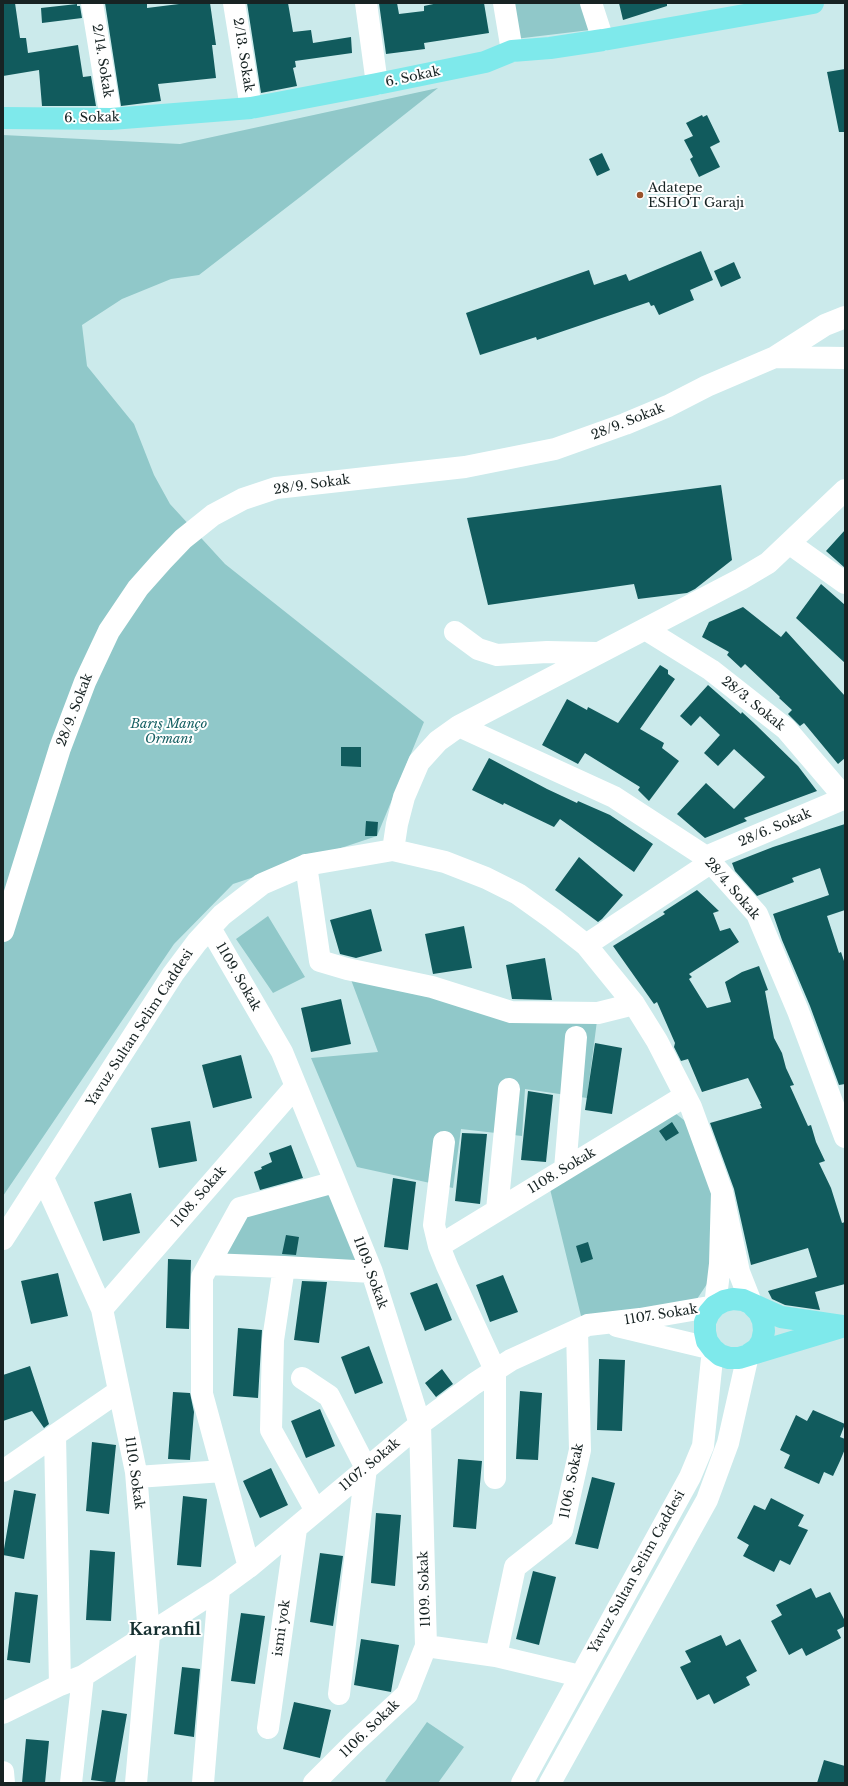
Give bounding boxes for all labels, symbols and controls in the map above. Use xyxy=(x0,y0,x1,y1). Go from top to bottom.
street label: 2/13. Sokak xyxy=(229,17,257,93)
street label: 2/14. Sokak xyxy=(88,23,116,99)
street label: 6. Sokak xyxy=(384,64,442,90)
street label: 6. Sokak xyxy=(64,110,120,126)
place label: Adatepe ESHOT Garajı xyxy=(648,180,744,211)
marker: Adatepe ESHOT Garajı xyxy=(635,190,645,200)
street label: 28/9. Sokak xyxy=(589,400,667,444)
street label: 28/9. Sokak xyxy=(273,472,351,498)
street label: 28/9. Sokak xyxy=(54,671,96,749)
street label: 28/3. Sokak xyxy=(718,674,788,734)
park label: Barış Manço Ormanı xyxy=(131,716,207,747)
street label: 28/6. Sokak xyxy=(736,806,814,850)
street label: 28/4. Sokak xyxy=(701,855,763,923)
street label: 1109. Sokak xyxy=(212,940,264,1014)
street label: Yavuz Sultan Selim Caddesi xyxy=(83,947,197,1109)
street label: 1108. Sokak xyxy=(525,1145,599,1197)
street label: 1108. Sokak xyxy=(168,1163,230,1231)
street label: 1109. Sokak xyxy=(350,1235,390,1311)
street label: 1107. Sokak xyxy=(623,1302,699,1328)
street label: 1110. Sokak xyxy=(121,1435,147,1511)
street label: 1107. Sokak xyxy=(337,1435,403,1495)
street label: 1106. Sokak xyxy=(557,1442,587,1520)
street label: Yavuz Sultan Selim Caddesi xyxy=(586,1488,688,1656)
street label: 1109. Sokak xyxy=(416,1551,434,1627)
street label: ismi yok xyxy=(270,1599,294,1657)
district label: Karanfil xyxy=(129,1620,201,1640)
street label: 1106. Sokak xyxy=(337,1697,403,1761)

